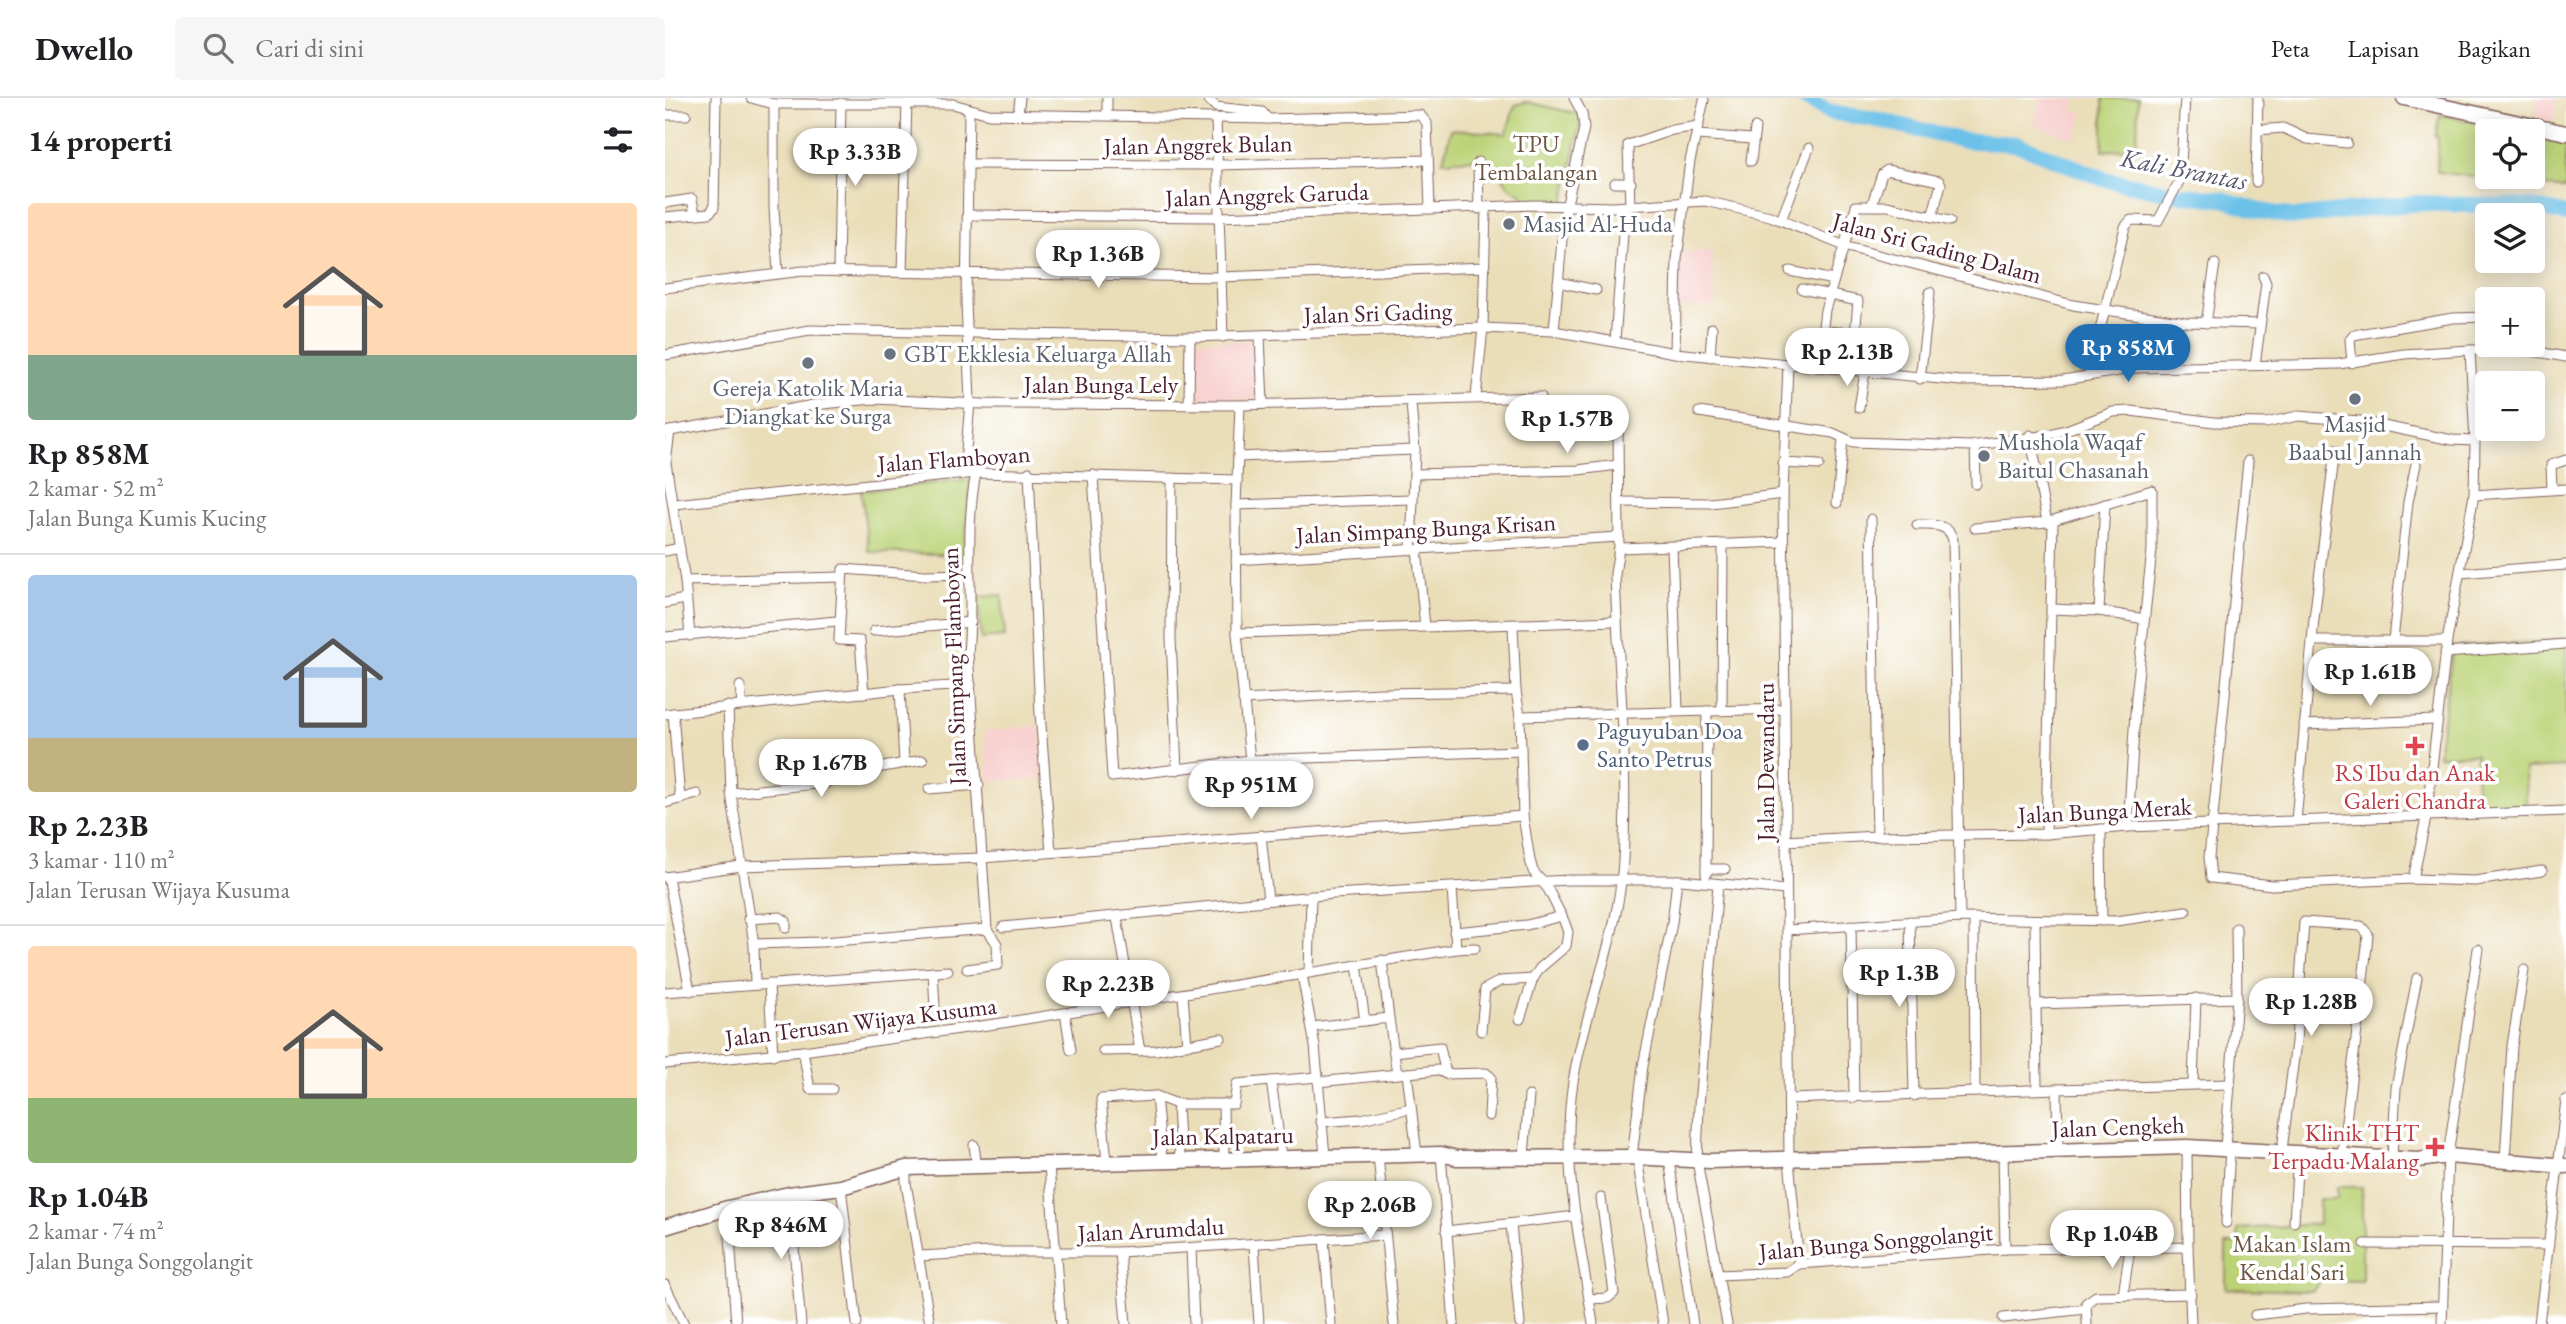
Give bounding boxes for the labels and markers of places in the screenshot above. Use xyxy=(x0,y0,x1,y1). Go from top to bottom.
pin: Rp 3.33B xyxy=(783,129,927,188)
place label: Masjid Al-Huda xyxy=(1523,208,1673,239)
marker: Masjid Al-Huda xyxy=(1501,216,1517,232)
pin: Rp 1.36B xyxy=(1026,230,1170,290)
pin: Rp 858M xyxy=(2063,324,2193,384)
pin: Rp 2.13B xyxy=(1775,328,1919,388)
place label: GBT Ekklesia Keluarga Allah xyxy=(904,338,1172,369)
marker: GBT Ekklesia Keluarga Allah xyxy=(882,346,898,362)
marker: Gereja Katolik Maria Diangkat ke Surga xyxy=(800,355,816,371)
place label: Gereja Katolik Maria Diangkat ke Surga xyxy=(713,372,904,431)
marker: Masjid Baabul Jannah xyxy=(2347,391,2363,407)
pin: Rp 1.57B xyxy=(1495,396,1639,455)
place label: Masjid Baabul Jannah xyxy=(2288,408,2422,467)
place label: Mushola Waqaf Baitul Chasanah xyxy=(1998,426,2149,485)
marker: Mushola Waqaf Baitul Chasanah xyxy=(1976,448,1992,464)
pin: Rp 1.61B xyxy=(2298,648,2442,708)
place label: Paguyuban Doa Santo Petrus xyxy=(1597,715,1743,774)
marker: RS Ibu dan Anak Galeri Chandra xyxy=(2405,736,2425,756)
marker: Paguyuban Doa Santo Petrus xyxy=(1575,737,1591,753)
pin: Rp 1.67B xyxy=(749,740,893,799)
place label: RS Ibu dan Anak Galeri Chandra xyxy=(2335,757,2496,816)
pin: Rp 951M xyxy=(1186,762,1316,821)
pin: Rp 1.3B xyxy=(1834,950,1964,1009)
pin: Rp 2.23B xyxy=(1036,960,1180,1020)
pin: Rp 1.28B xyxy=(2239,978,2383,1038)
place label: Klinik THT Terpadu Malang xyxy=(2268,1117,2420,1176)
marker: Klinik THT Terpadu Malang xyxy=(2425,1137,2445,1157)
pin: Rp 2.06B xyxy=(1298,1182,1442,1241)
pin: Rp 846M xyxy=(716,1202,846,1261)
pin: Rp 1.04B xyxy=(2040,1210,2184,1270)

